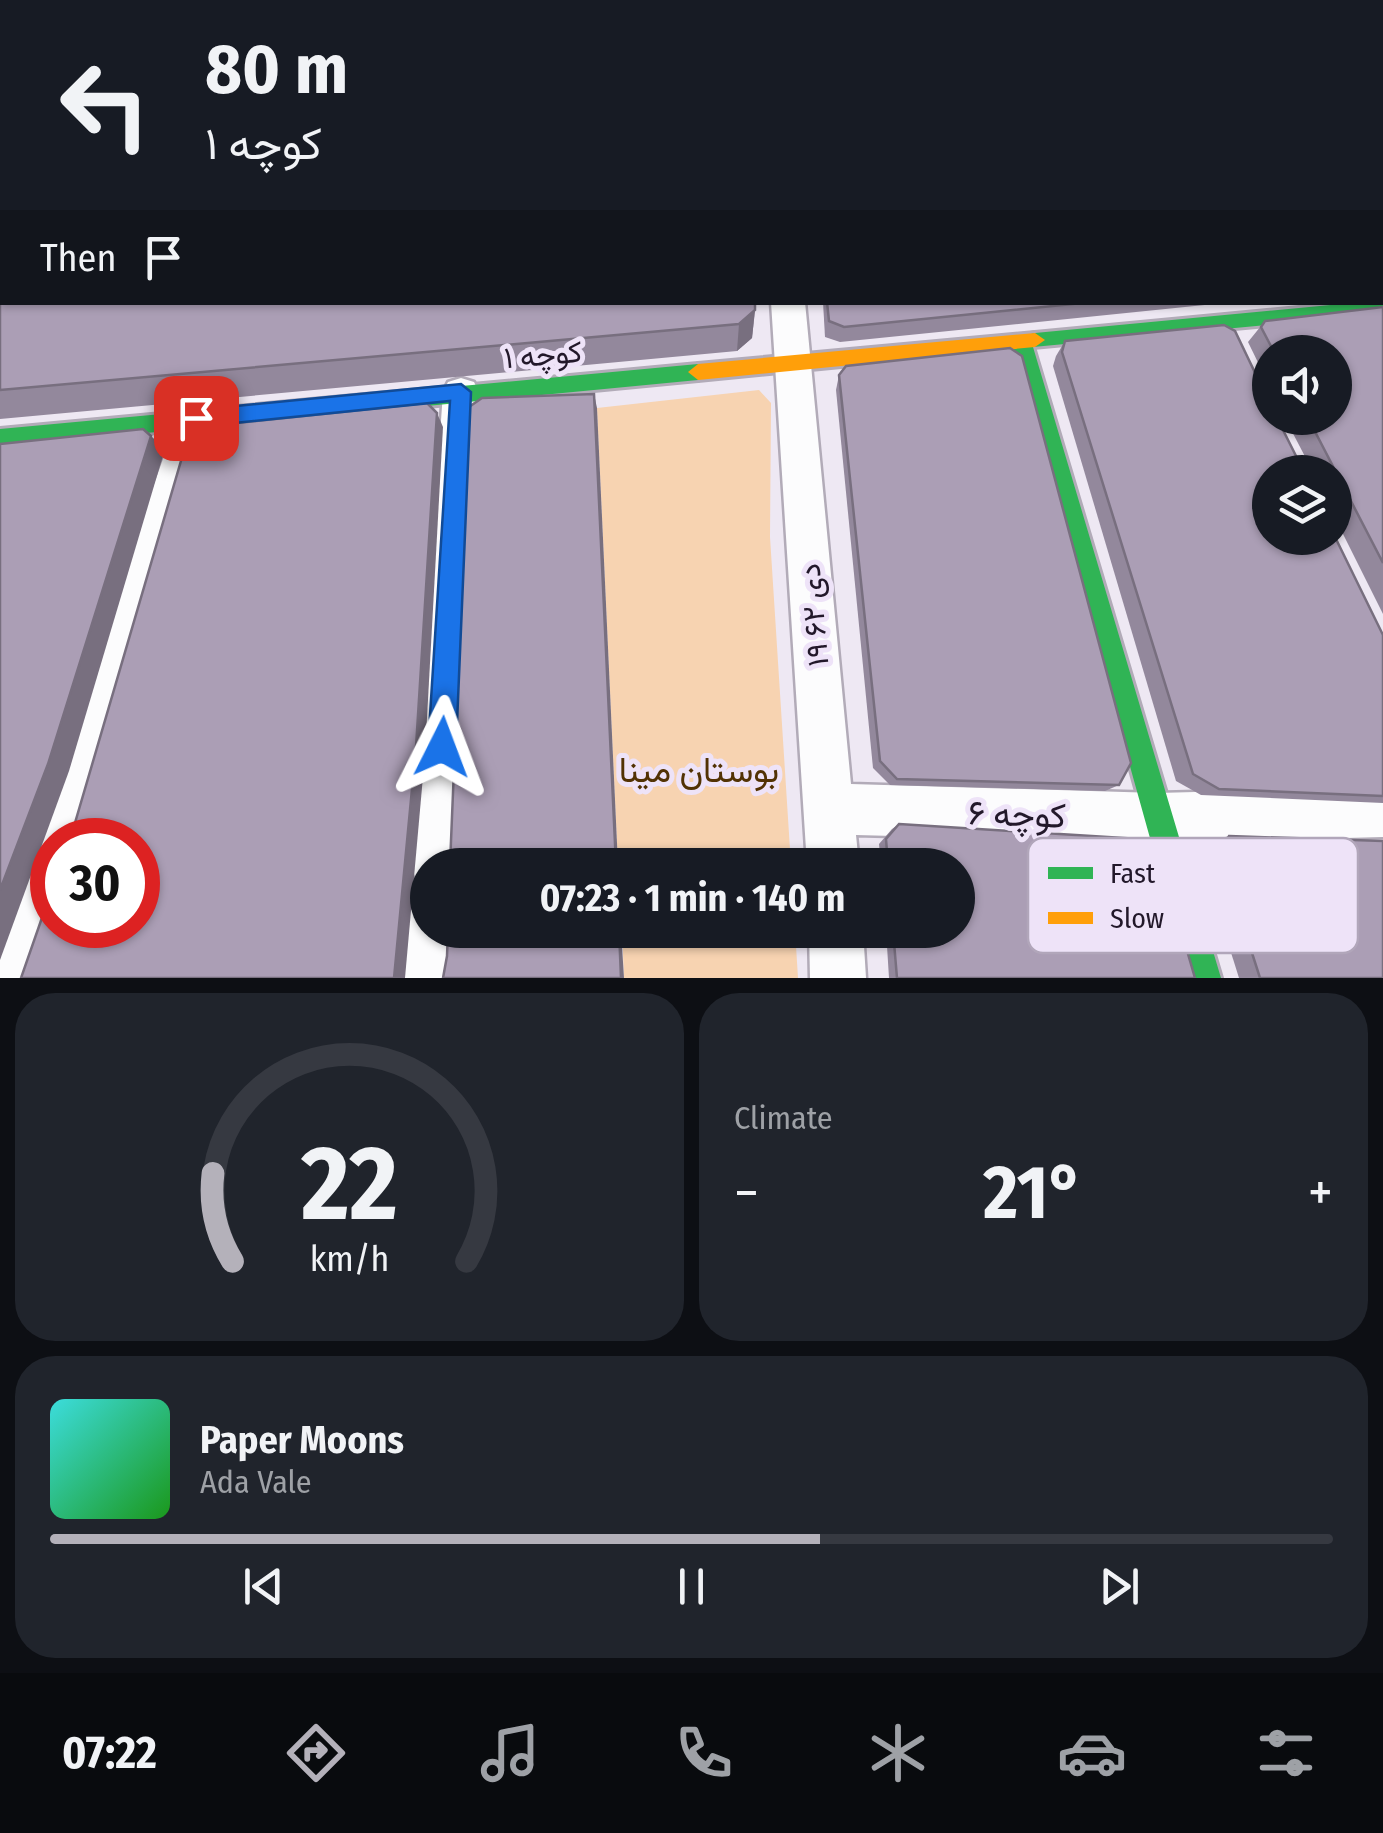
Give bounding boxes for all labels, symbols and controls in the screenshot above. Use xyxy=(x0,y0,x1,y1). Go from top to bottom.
text: 80 m xyxy=(205,28,348,112)
icon: left xyxy=(40,40,170,170)
text: کوچه ۱ xyxy=(205,117,322,171)
icon: arrive xyxy=(136,230,191,285)
text: Then xyxy=(40,235,116,281)
street label: کوچه ۱ xyxy=(503,334,584,378)
map controls xyxy=(1252,335,1352,555)
button: sound xyxy=(1252,335,1352,435)
pin xyxy=(154,376,239,461)
icon: arrive xyxy=(169,391,224,446)
button: layers xyxy=(1252,455,1352,555)
street label: ۱۹ دی ۶۲ xyxy=(792,562,836,668)
position arrow xyxy=(390,695,494,799)
park label: بوستان مینا xyxy=(619,749,779,792)
street label: کوچه ۶ xyxy=(967,791,1067,840)
speed limit sign: 30 xyxy=(30,818,160,948)
legend xyxy=(1028,838,1358,953)
text: Fast xyxy=(1110,857,1156,890)
text: 07:23 · 1 min · 140 m xyxy=(540,875,845,921)
text: Slow xyxy=(1110,902,1164,935)
text: Climate xyxy=(734,1099,833,1137)
text: 22 xyxy=(300,1122,398,1247)
text: 21° xyxy=(983,1148,1084,1238)
text: − xyxy=(734,1160,759,1226)
text: + xyxy=(1308,1160,1333,1226)
text: km/h xyxy=(310,1238,389,1280)
text: Paper Moons xyxy=(200,1417,404,1463)
text: Ada Vale xyxy=(200,1463,312,1501)
icon: previous xyxy=(236,1559,291,1614)
icon: pause xyxy=(664,1559,719,1614)
icon: next xyxy=(1092,1559,1147,1614)
icon: directions xyxy=(281,1718,351,1788)
icon: music xyxy=(475,1718,545,1788)
icon: phone xyxy=(669,1718,739,1788)
icon: climate xyxy=(863,1718,933,1788)
icon: car xyxy=(1057,1718,1127,1788)
icon: filters xyxy=(1251,1718,1321,1788)
text: 07:22 xyxy=(62,1726,157,1780)

